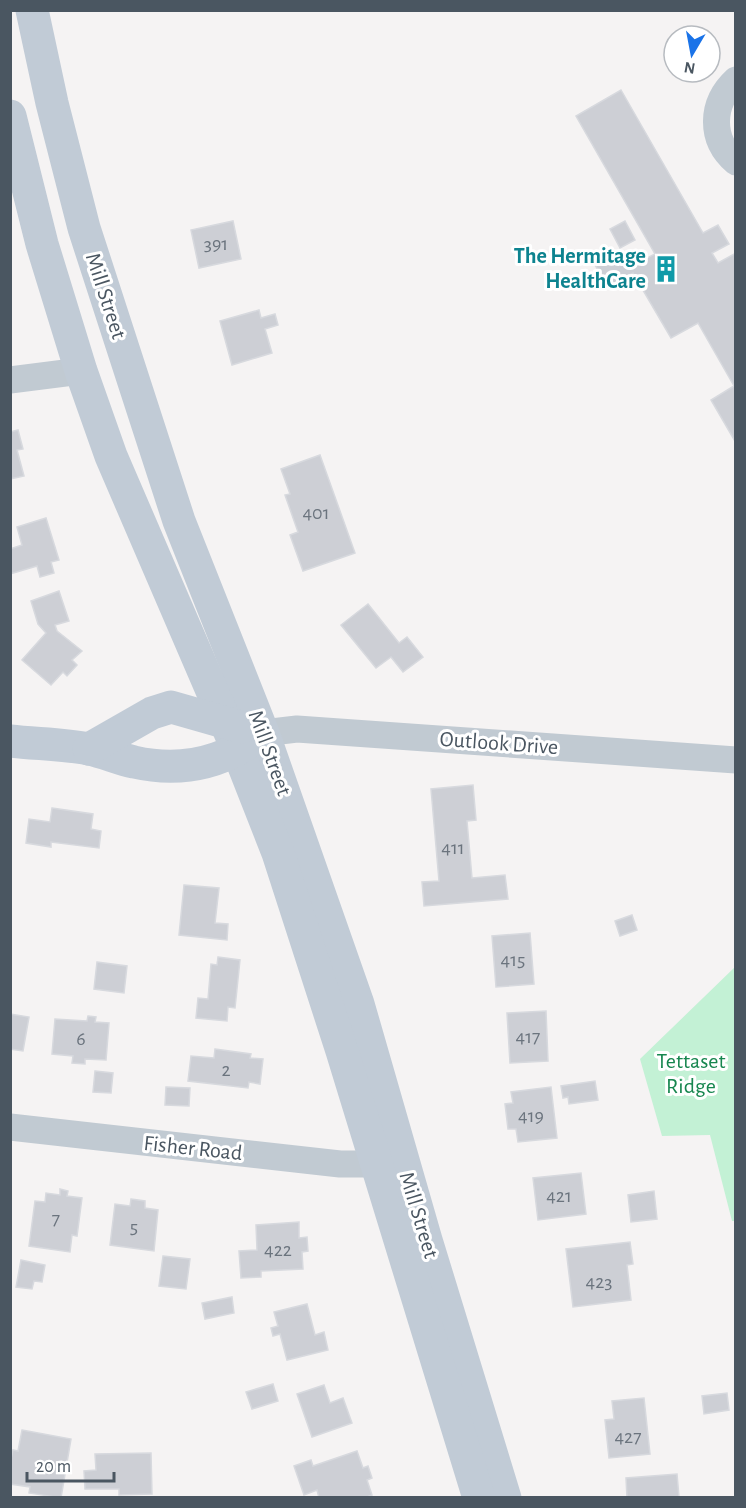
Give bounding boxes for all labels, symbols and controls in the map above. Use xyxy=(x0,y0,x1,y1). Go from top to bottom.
north arrow xyxy=(662,24,722,84)
text: N xyxy=(683,59,696,77)
house number: 391 xyxy=(204,234,228,254)
place label: The Hermitage HealthCare xyxy=(514,245,646,292)
street label: Mill Street xyxy=(82,250,130,342)
building icon: The Hermitage HealthCare xyxy=(651,254,681,284)
house number: 401 xyxy=(302,503,330,523)
street label: Mill Street xyxy=(244,707,296,799)
street label: Outlook Drive xyxy=(439,728,559,758)
house number: 411 xyxy=(441,838,465,858)
house number: 415 xyxy=(501,950,525,970)
house number: 417 xyxy=(516,1027,540,1047)
house number: 6 xyxy=(76,1029,86,1049)
park label: Tettaset Ridge xyxy=(657,1050,725,1097)
house number: 2 xyxy=(221,1060,231,1080)
house number: 419 xyxy=(518,1106,544,1126)
street label: Fisher Road xyxy=(143,1132,243,1164)
street label: Mill Street xyxy=(395,1169,443,1261)
house number: 421 xyxy=(546,1186,572,1206)
house number: 7 xyxy=(52,1209,60,1229)
house number: 5 xyxy=(130,1217,138,1237)
house number: 422 xyxy=(264,1240,292,1260)
house number: 423 xyxy=(586,1272,612,1292)
house number: 427 xyxy=(614,1427,642,1447)
scale bar xyxy=(27,1445,114,1483)
text: 20 m xyxy=(36,1458,71,1476)

